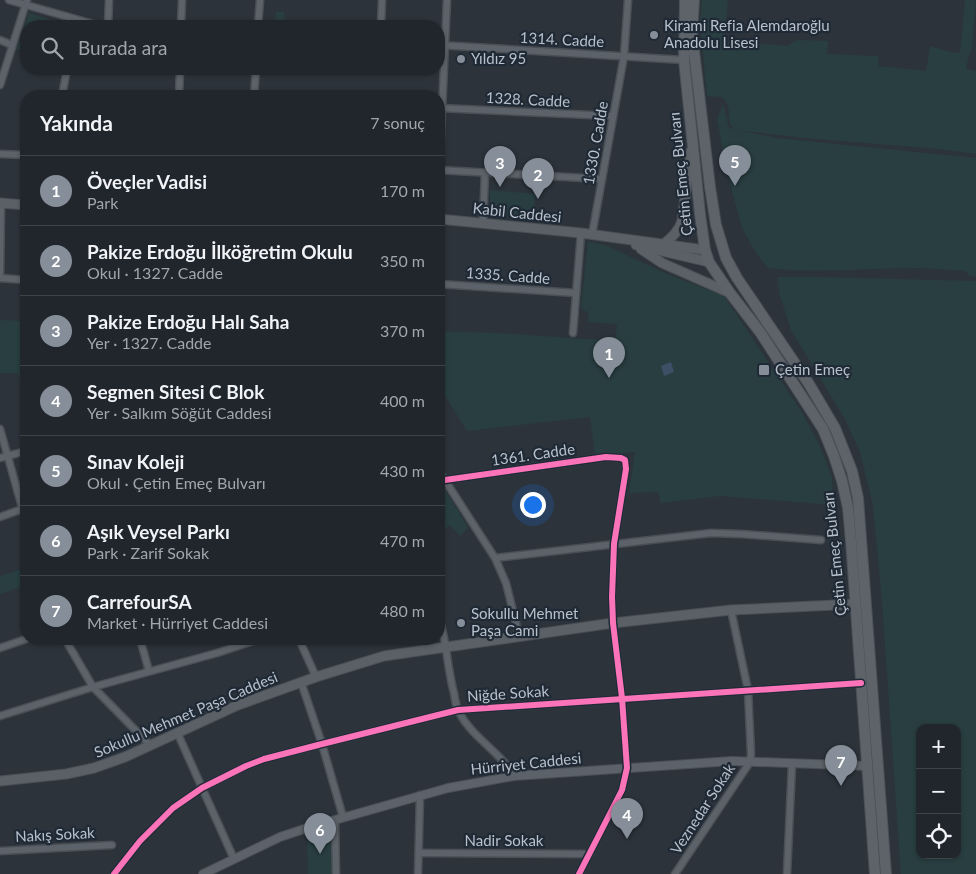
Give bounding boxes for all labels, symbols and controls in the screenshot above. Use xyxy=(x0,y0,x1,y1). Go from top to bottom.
place label: Kirami Refia Alemdaroğlu Anadolu Lisesi xyxy=(664,16,830,51)
search box xyxy=(20,20,445,75)
street label: 1314. Cadde xyxy=(519,28,605,50)
marker: Kirami Refia Alemdaroğlu Anadolu Lisesi xyxy=(648,29,660,41)
icon: search xyxy=(38,34,66,62)
text: Burada ara xyxy=(78,36,167,59)
place label: Yıldız 95 xyxy=(471,49,526,67)
marker: Yıldız 95 xyxy=(455,53,467,65)
street label: 1328. Cadde xyxy=(485,88,571,110)
street label: 1330. Cadde xyxy=(579,100,611,186)
text: Yakında xyxy=(40,110,113,135)
street label: Çetin Emeç Bulvarı xyxy=(665,111,695,237)
text: 7 sonuç xyxy=(370,113,425,132)
pin: 5 xyxy=(719,145,751,186)
pin: 3 xyxy=(484,146,516,187)
pin: 2 xyxy=(522,158,554,199)
text: Öveçler Vadisi xyxy=(87,170,207,193)
text: 1 xyxy=(51,181,61,200)
text: 170 m xyxy=(380,181,425,200)
text: Park xyxy=(87,193,118,212)
street label: Kabil Caddesi xyxy=(472,198,562,226)
text: Pakize Erdoğu İlköğretim Okulu xyxy=(87,240,353,263)
text: 2 xyxy=(51,251,61,270)
text: 350 m xyxy=(380,251,425,270)
text: Okul · 1327. Cadde xyxy=(87,263,223,282)
street label: 1335. Cadde xyxy=(465,263,551,287)
text: Pakize Erdoğu Halı Saha xyxy=(87,310,289,333)
text: 3 xyxy=(51,321,61,340)
text: 370 m xyxy=(380,321,425,340)
text: Yer · 1327. Cadde xyxy=(87,333,212,352)
pin: 1 xyxy=(593,337,625,378)
place label: Çetin Emeç xyxy=(775,360,850,378)
marker: Çetin Emeç xyxy=(757,363,771,377)
text: Segmen Sitesi C Blok xyxy=(87,380,264,403)
text: 4 xyxy=(51,391,61,410)
text: 400 m xyxy=(380,391,425,410)
text: Yer · Salkım Söğüt Caddesi xyxy=(87,403,272,422)
street label: 1361. Cadde xyxy=(490,439,576,469)
text: Sınav Koleji xyxy=(87,450,184,473)
text: 5 xyxy=(51,461,61,480)
text: 430 m xyxy=(380,461,425,480)
text: Okul · Çetin Emeç Bulvarı xyxy=(87,473,266,492)
street label: Çetin Emeç Bulvarı xyxy=(819,491,849,617)
your location xyxy=(520,492,546,518)
text: Aşık Veysel Parkı xyxy=(87,520,230,543)
text: 6 xyxy=(51,531,61,550)
text: 470 m xyxy=(380,531,425,550)
text: Park · Zarif Sokak xyxy=(87,543,209,562)
text: CarrefourSA xyxy=(87,590,192,613)
text: 7 xyxy=(51,601,61,620)
text: 480 m xyxy=(380,601,425,620)
place label: Sokullu Mehmet Paşa Cami xyxy=(471,604,579,639)
text: Market · Hürriyet Caddesi xyxy=(87,613,268,632)
marker: Sokullu Mehmet Paşa Cami xyxy=(455,617,467,629)
street label: Sokullu Mehmet Paşa Caddesi xyxy=(91,667,280,761)
street label: Niğde Sokak xyxy=(466,681,550,705)
map controls xyxy=(916,724,961,859)
button: + xyxy=(916,724,961,769)
pin: 7 xyxy=(825,745,857,786)
street label: Hürriyet Caddesi xyxy=(470,748,582,778)
street label: Veznedar Sokak xyxy=(666,760,738,857)
button: − xyxy=(916,769,961,814)
pin: 4 xyxy=(611,798,643,839)
pin: 6 xyxy=(304,813,336,854)
button: locate xyxy=(916,814,961,859)
street label: Nakış Sokak xyxy=(15,823,96,845)
street label: Nadir Sokak xyxy=(465,831,544,849)

